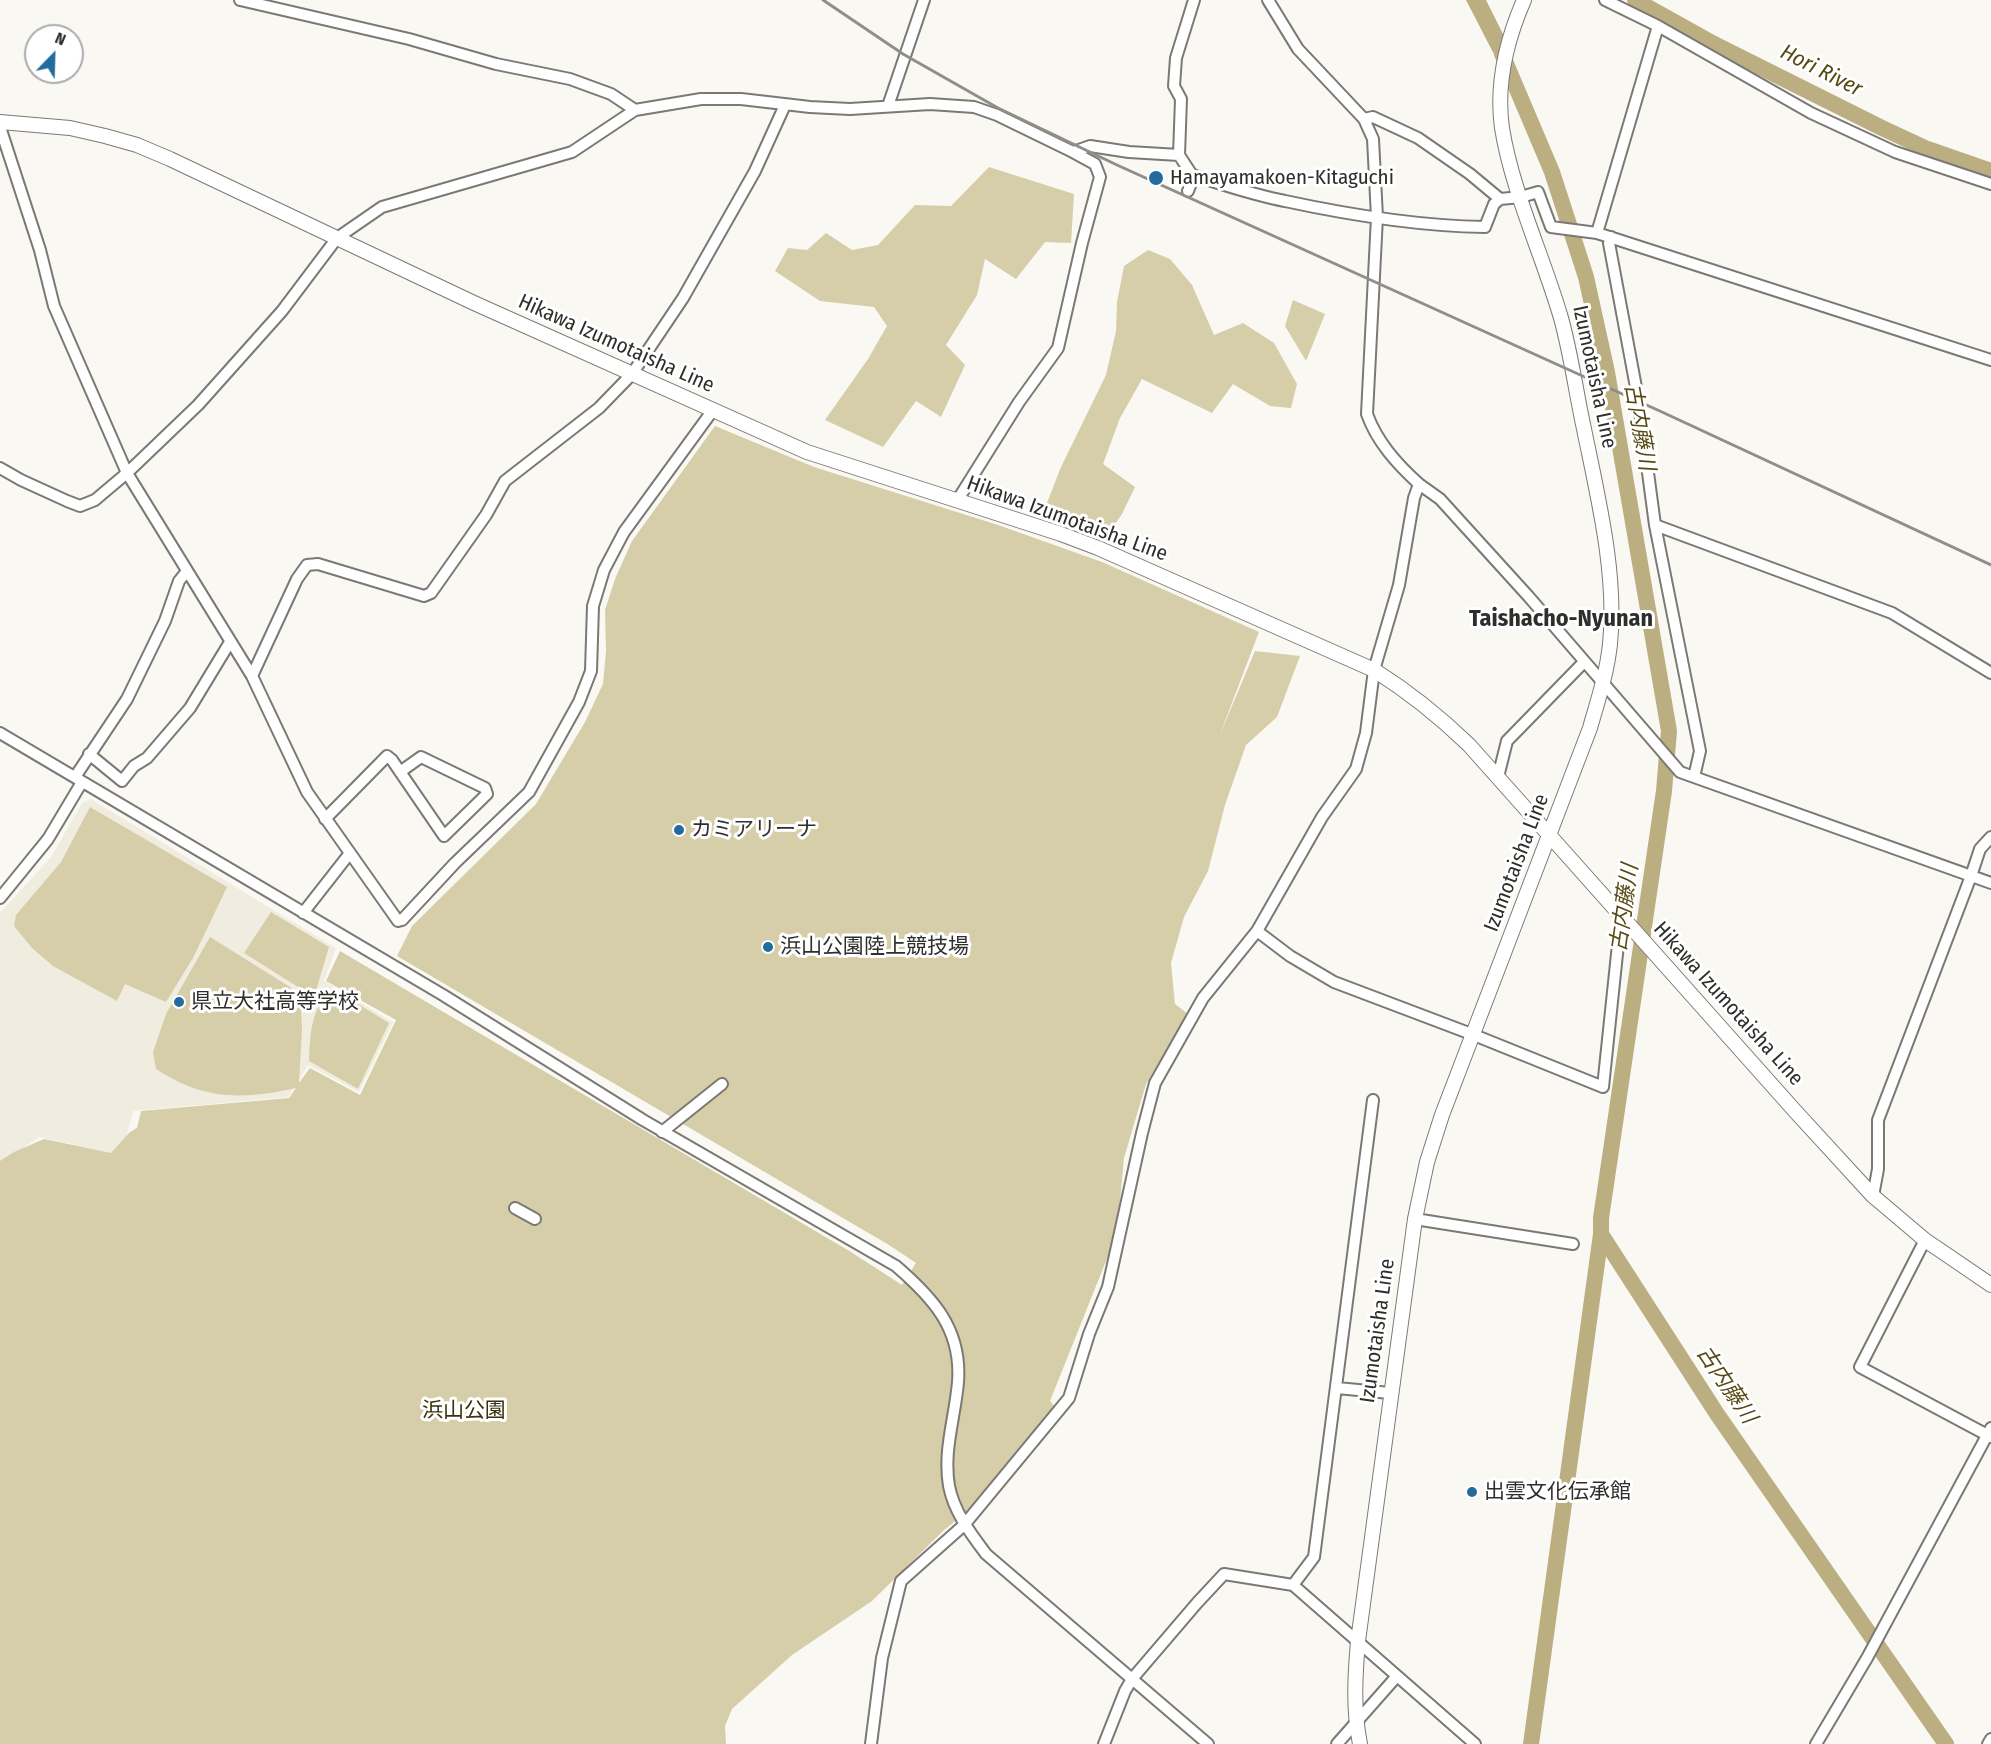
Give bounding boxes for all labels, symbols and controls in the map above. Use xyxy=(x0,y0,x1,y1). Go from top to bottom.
north arrow xyxy=(24,24,84,84)
text: N xyxy=(52,28,69,49)
water label: Hori River xyxy=(1776,39,1866,103)
place label: Hamayamakoen-Kitaguchi xyxy=(1170,165,1394,191)
marker: Hamayamakoen-Kitaguchi xyxy=(1147,169,1165,187)
street label: Hikawa Izumotaisha Line xyxy=(514,289,718,399)
street label: Izumotaisha Line xyxy=(1567,303,1621,451)
water label: 古内藤川 xyxy=(1618,381,1660,473)
street label: Hikawa Izumotaisha Line xyxy=(963,471,1171,567)
district label: Taishacho-Nyunan xyxy=(1469,605,1653,633)
street label: Izumotaisha Line xyxy=(1479,791,1555,935)
place label: カミアリーナ xyxy=(691,817,817,843)
marker: カミアリーナ xyxy=(672,823,686,837)
water label: 古内藤川 xyxy=(1606,863,1644,953)
street label: Hikawa Izumotaisha Line xyxy=(1648,917,1808,1091)
place label: 浜山公園陸上競技場 xyxy=(780,934,969,960)
marker: 浜山公園陸上競技場 xyxy=(761,940,775,954)
place label: 県立大社高等学校 xyxy=(191,989,359,1015)
marker: 県立大社高等学校 xyxy=(172,995,186,1009)
street label: Izumotaisha Line xyxy=(1355,1257,1401,1405)
water label: 古内藤川 xyxy=(1690,1341,1762,1429)
park label: 浜山公園 xyxy=(422,1398,506,1424)
place label: 出雲文化伝承館 xyxy=(1484,1479,1631,1505)
marker: 出雲文化伝承館 xyxy=(1465,1485,1479,1499)

